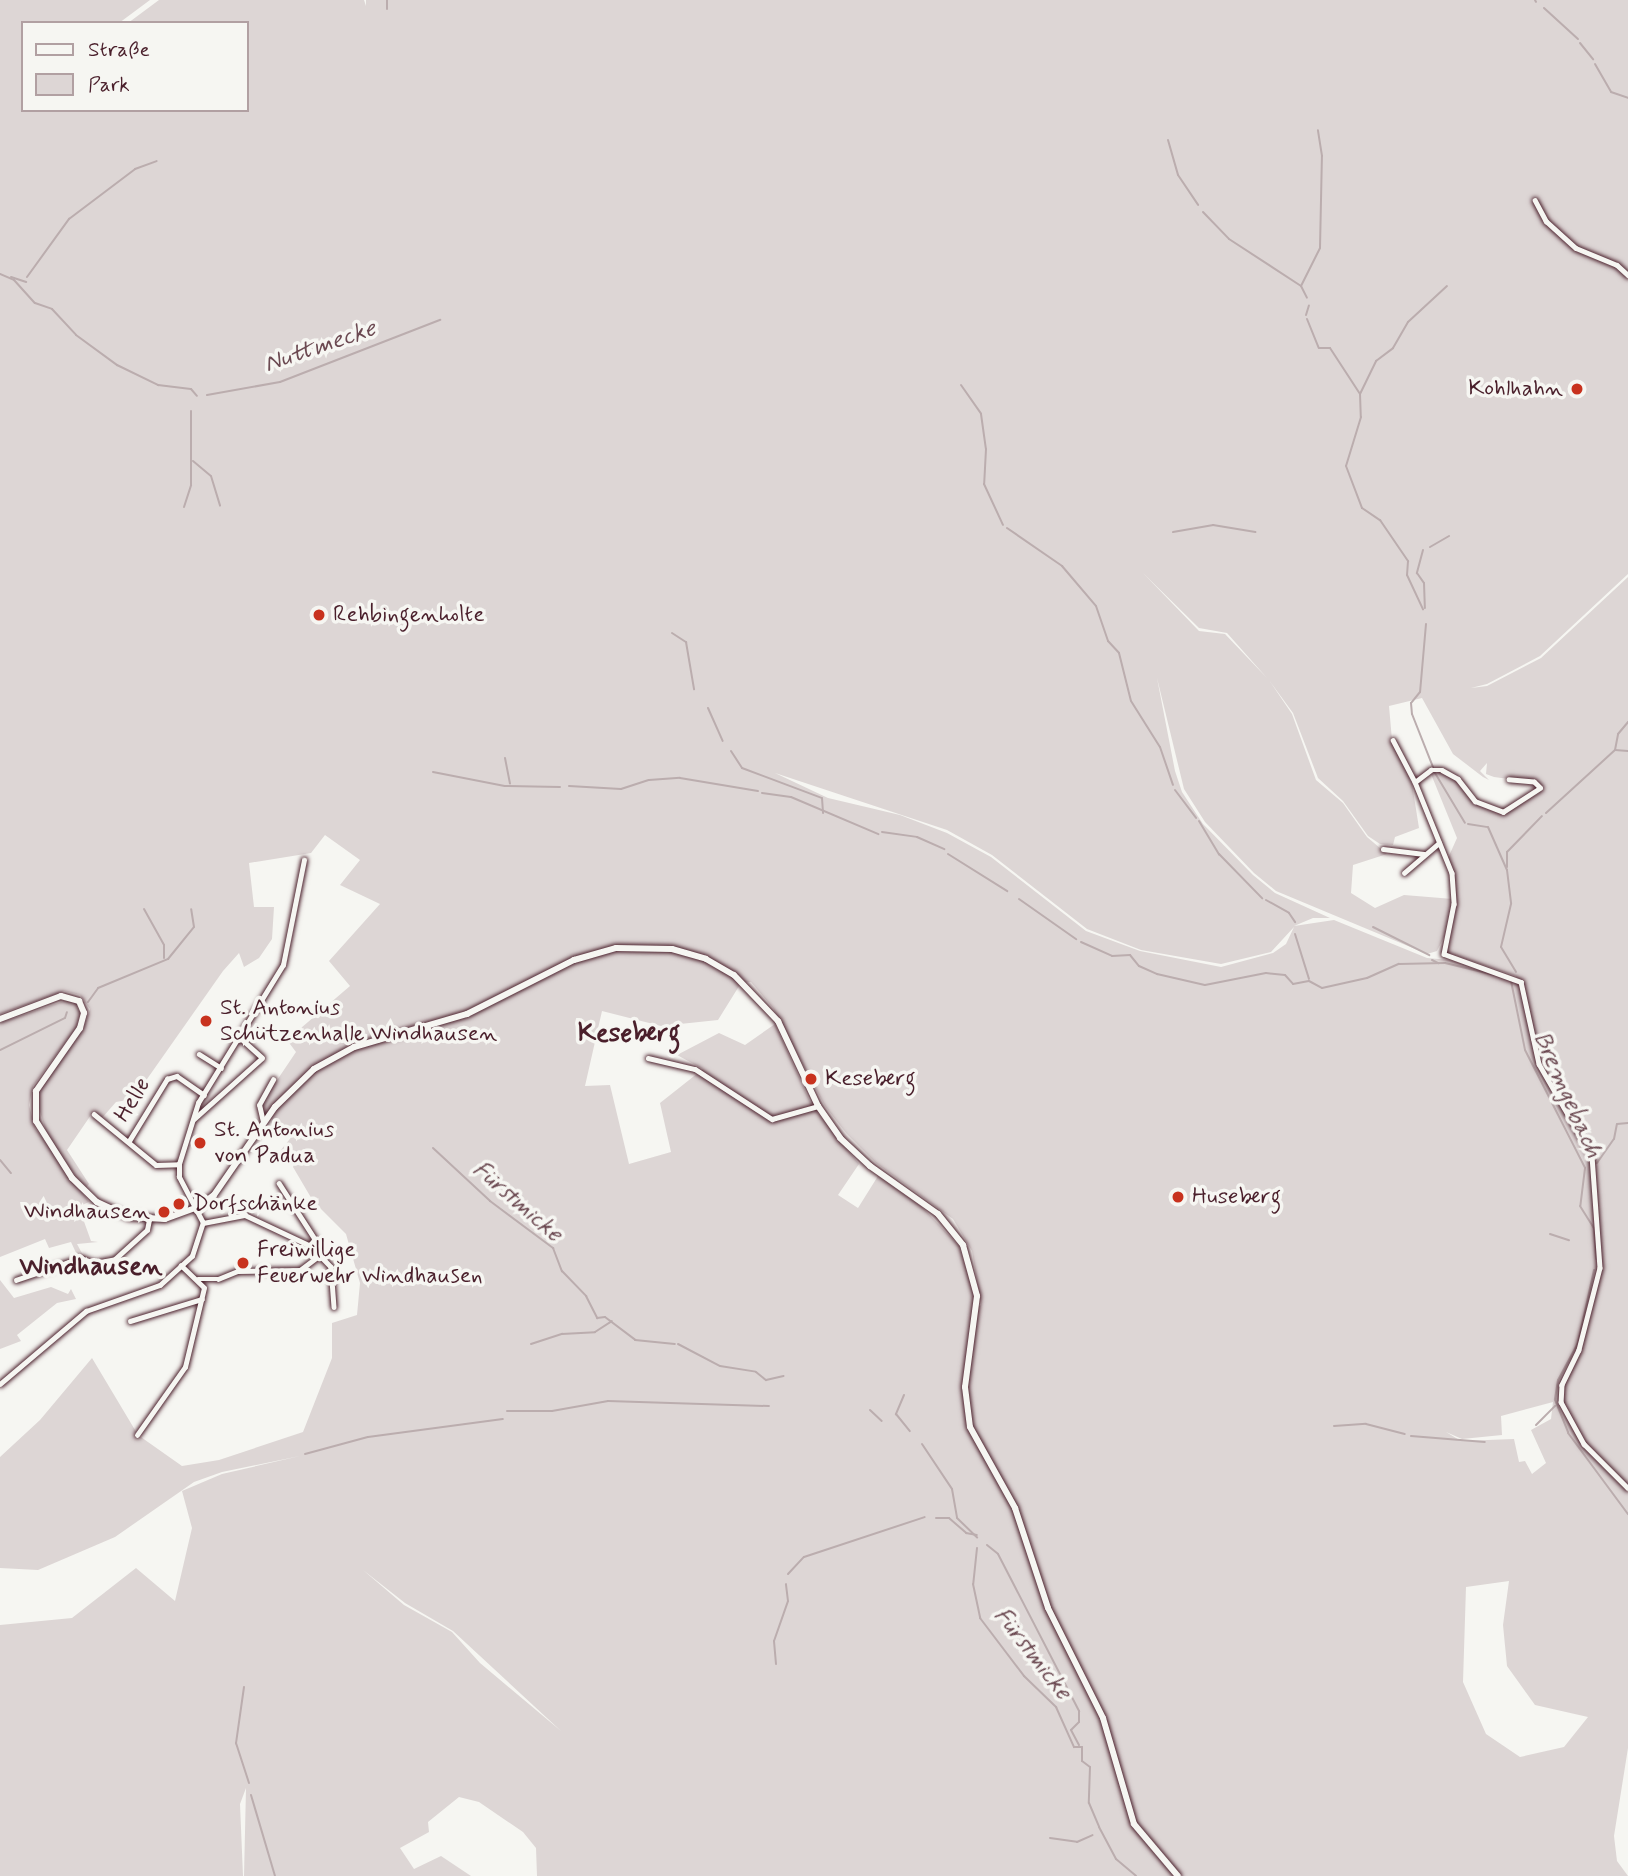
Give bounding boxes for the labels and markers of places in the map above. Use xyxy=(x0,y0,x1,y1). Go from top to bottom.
place label: Kohlhahn xyxy=(1468,375,1563,403)
marker: Kohlhahn xyxy=(1569,381,1585,397)
place label: Rehbingenholte xyxy=(333,601,484,629)
marker: Rehbingenholte xyxy=(311,607,327,623)
place label: St. Antonius Schützenhalle Windhausen xyxy=(220,994,497,1048)
marker: St. Antonius Schützenhalle Windhausen xyxy=(198,1013,214,1029)
place label: Keseberg xyxy=(825,1065,916,1093)
marker: Keseberg xyxy=(803,1071,819,1087)
place label: St. Antonius von Padua xyxy=(214,1116,334,1170)
marker: St. Antonius von Padua xyxy=(192,1135,208,1151)
place label: Huseberg xyxy=(1192,1183,1281,1211)
marker: Huseberg xyxy=(1170,1189,1186,1205)
place label: Dorfschänke xyxy=(193,1190,317,1218)
marker: Dorfschänke xyxy=(171,1196,187,1212)
place label: Windhausen xyxy=(24,1198,150,1226)
marker: Windhausen xyxy=(156,1204,172,1220)
place label: Freiwillige Feuerwehr Windhausen xyxy=(257,1236,488,1290)
marker: Freiwillige Feuerwehr Windhausen xyxy=(235,1255,251,1271)

